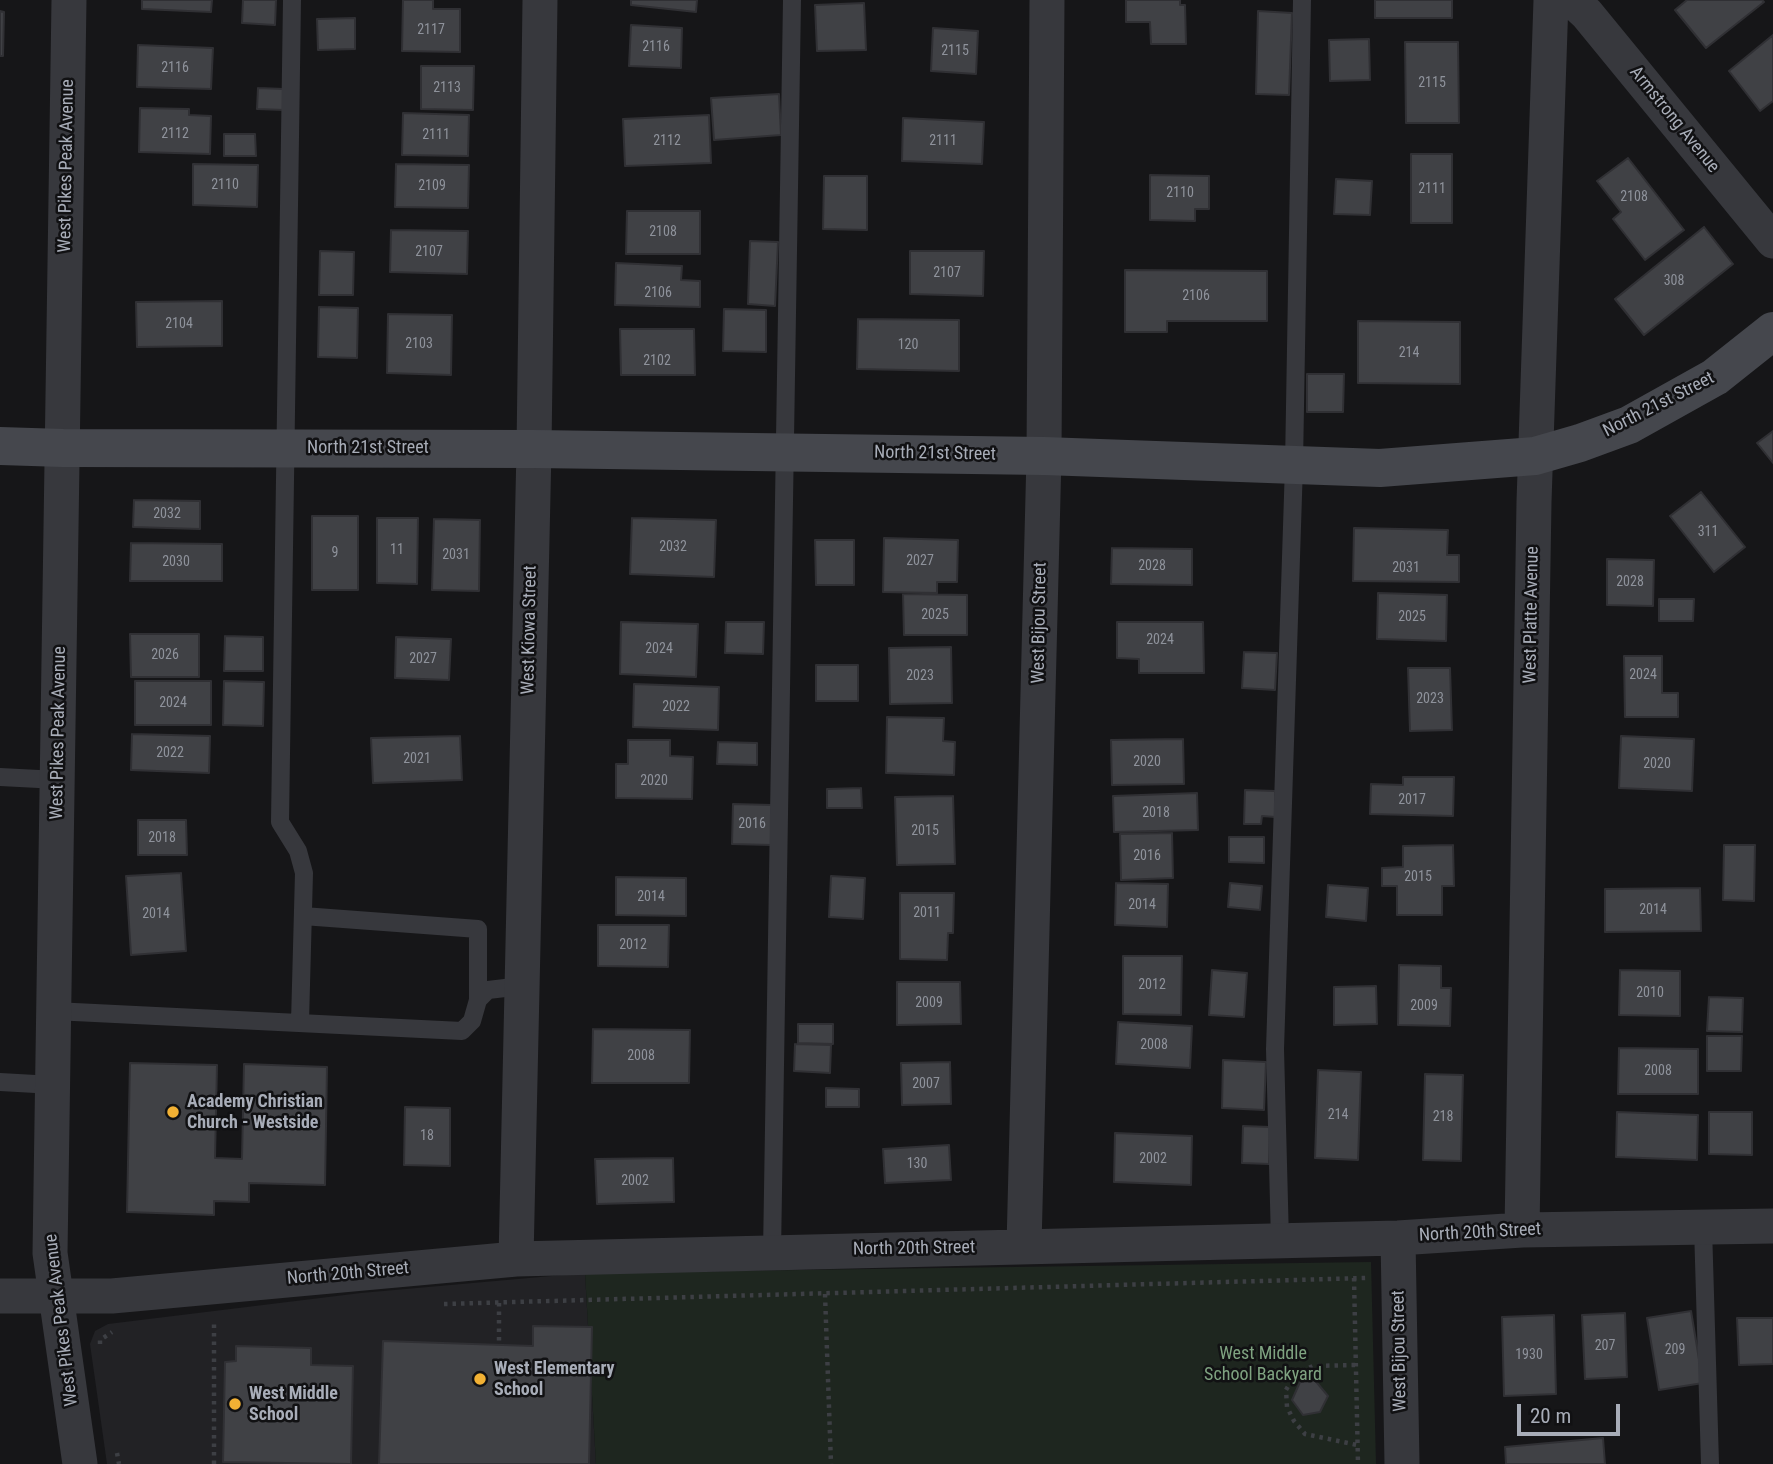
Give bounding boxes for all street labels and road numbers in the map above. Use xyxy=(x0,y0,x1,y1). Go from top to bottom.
street label: Armstrong Avenue xyxy=(1624,62,1724,178)
street label: West Pikes Peak Avenue xyxy=(55,79,79,253)
street label: North 21st Street xyxy=(1600,368,1718,442)
street label: North 21st Street xyxy=(307,437,429,459)
street label: North 21st Street xyxy=(874,442,996,466)
street label: West Platte Avenue xyxy=(1520,546,1544,684)
street label: West Bijou Street xyxy=(1028,562,1052,684)
street label: West Kiowa Street xyxy=(518,565,542,695)
street label: West Pikes Peak Avenue xyxy=(47,646,71,820)
street label: North 20th Street xyxy=(1418,1219,1542,1247)
street label: West Pikes Peak Avenue xyxy=(41,1233,83,1407)
street label: North 20th Street xyxy=(853,1237,975,1261)
street label: North 20th Street xyxy=(286,1258,410,1290)
street label: West Bijou Street xyxy=(1388,1290,1412,1412)

